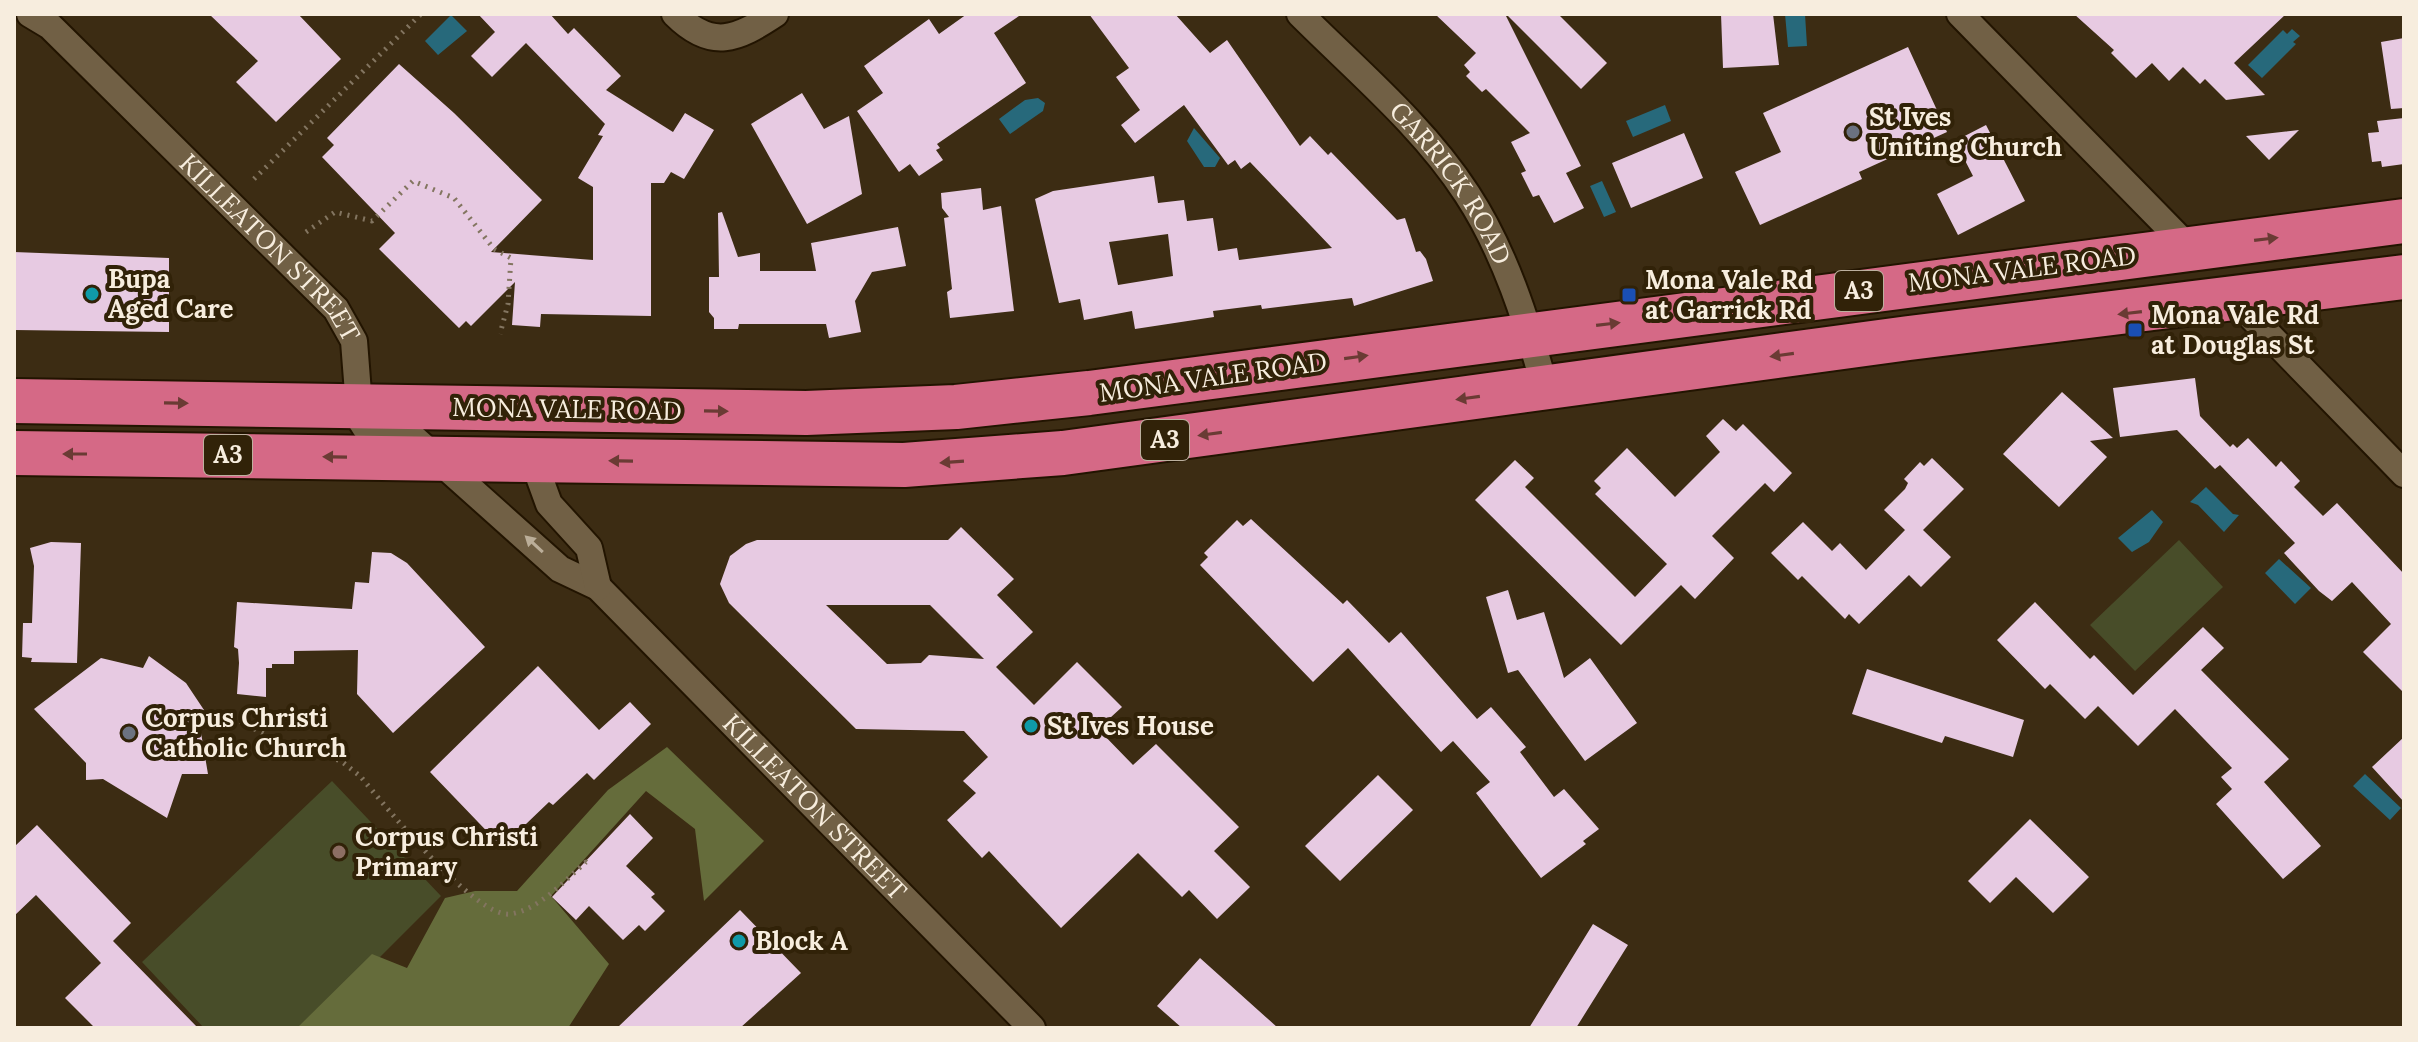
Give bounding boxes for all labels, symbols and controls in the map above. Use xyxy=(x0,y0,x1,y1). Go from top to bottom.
street label: GARRICK ROAD xyxy=(1383,94,1519,269)
place label: St Ives Uniting Church xyxy=(1869,100,2062,163)
marker: St Ives Uniting Church xyxy=(1844,123,1862,141)
street label: KILLEATON STREET xyxy=(173,146,368,347)
one-way arrow xyxy=(2254,232,2279,245)
street label: MONA VALE ROAD xyxy=(1906,238,2138,299)
place label: Bupa Aged Care xyxy=(108,262,234,325)
place label: Mona Vale Rd at Garrick Rd xyxy=(1645,263,1813,326)
road number: A3 xyxy=(1835,271,1883,311)
marker: Bupa Aged Care xyxy=(83,285,101,303)
marker: Mona Vale Rd at Garrick Rd xyxy=(1620,286,1638,304)
place label: Mona Vale Rd at Douglas St xyxy=(2151,298,2319,361)
one-way arrow xyxy=(2117,306,2142,319)
one-way arrow xyxy=(1596,317,1621,330)
marker: Mona Vale Rd at Douglas St xyxy=(2126,321,2144,339)
street label: MONA VALE ROAD xyxy=(1097,344,1329,409)
one-way arrow xyxy=(1770,349,1795,362)
one-way arrow xyxy=(1344,350,1369,363)
street label: MONA VALE ROAD xyxy=(452,390,682,427)
one-way arrow xyxy=(1455,392,1480,405)
one-way arrow xyxy=(164,397,189,410)
one-way arrow xyxy=(704,405,729,418)
road number: A3 xyxy=(1141,420,1189,460)
one-way arrow xyxy=(1197,427,1222,440)
road number: A3 xyxy=(204,435,252,475)
one-way arrow xyxy=(62,448,87,460)
one-way arrow xyxy=(322,451,347,463)
one-way arrow xyxy=(608,455,633,467)
one-way arrow xyxy=(939,456,964,469)
one-way arrow xyxy=(525,536,544,554)
place label: Corpus Christi Catholic Church xyxy=(145,701,347,764)
street label: KILLEATON STREET xyxy=(716,706,914,907)
place label: St Ives House xyxy=(1047,709,1214,742)
marker: St Ives House xyxy=(1022,717,1040,735)
marker: Corpus Christi Catholic Church xyxy=(120,724,138,742)
place label: Corpus Christi Primary xyxy=(355,820,538,883)
marker: Corpus Christi Primary xyxy=(330,843,348,861)
place label: Block A xyxy=(755,924,849,957)
marker: Block A xyxy=(730,932,748,950)

